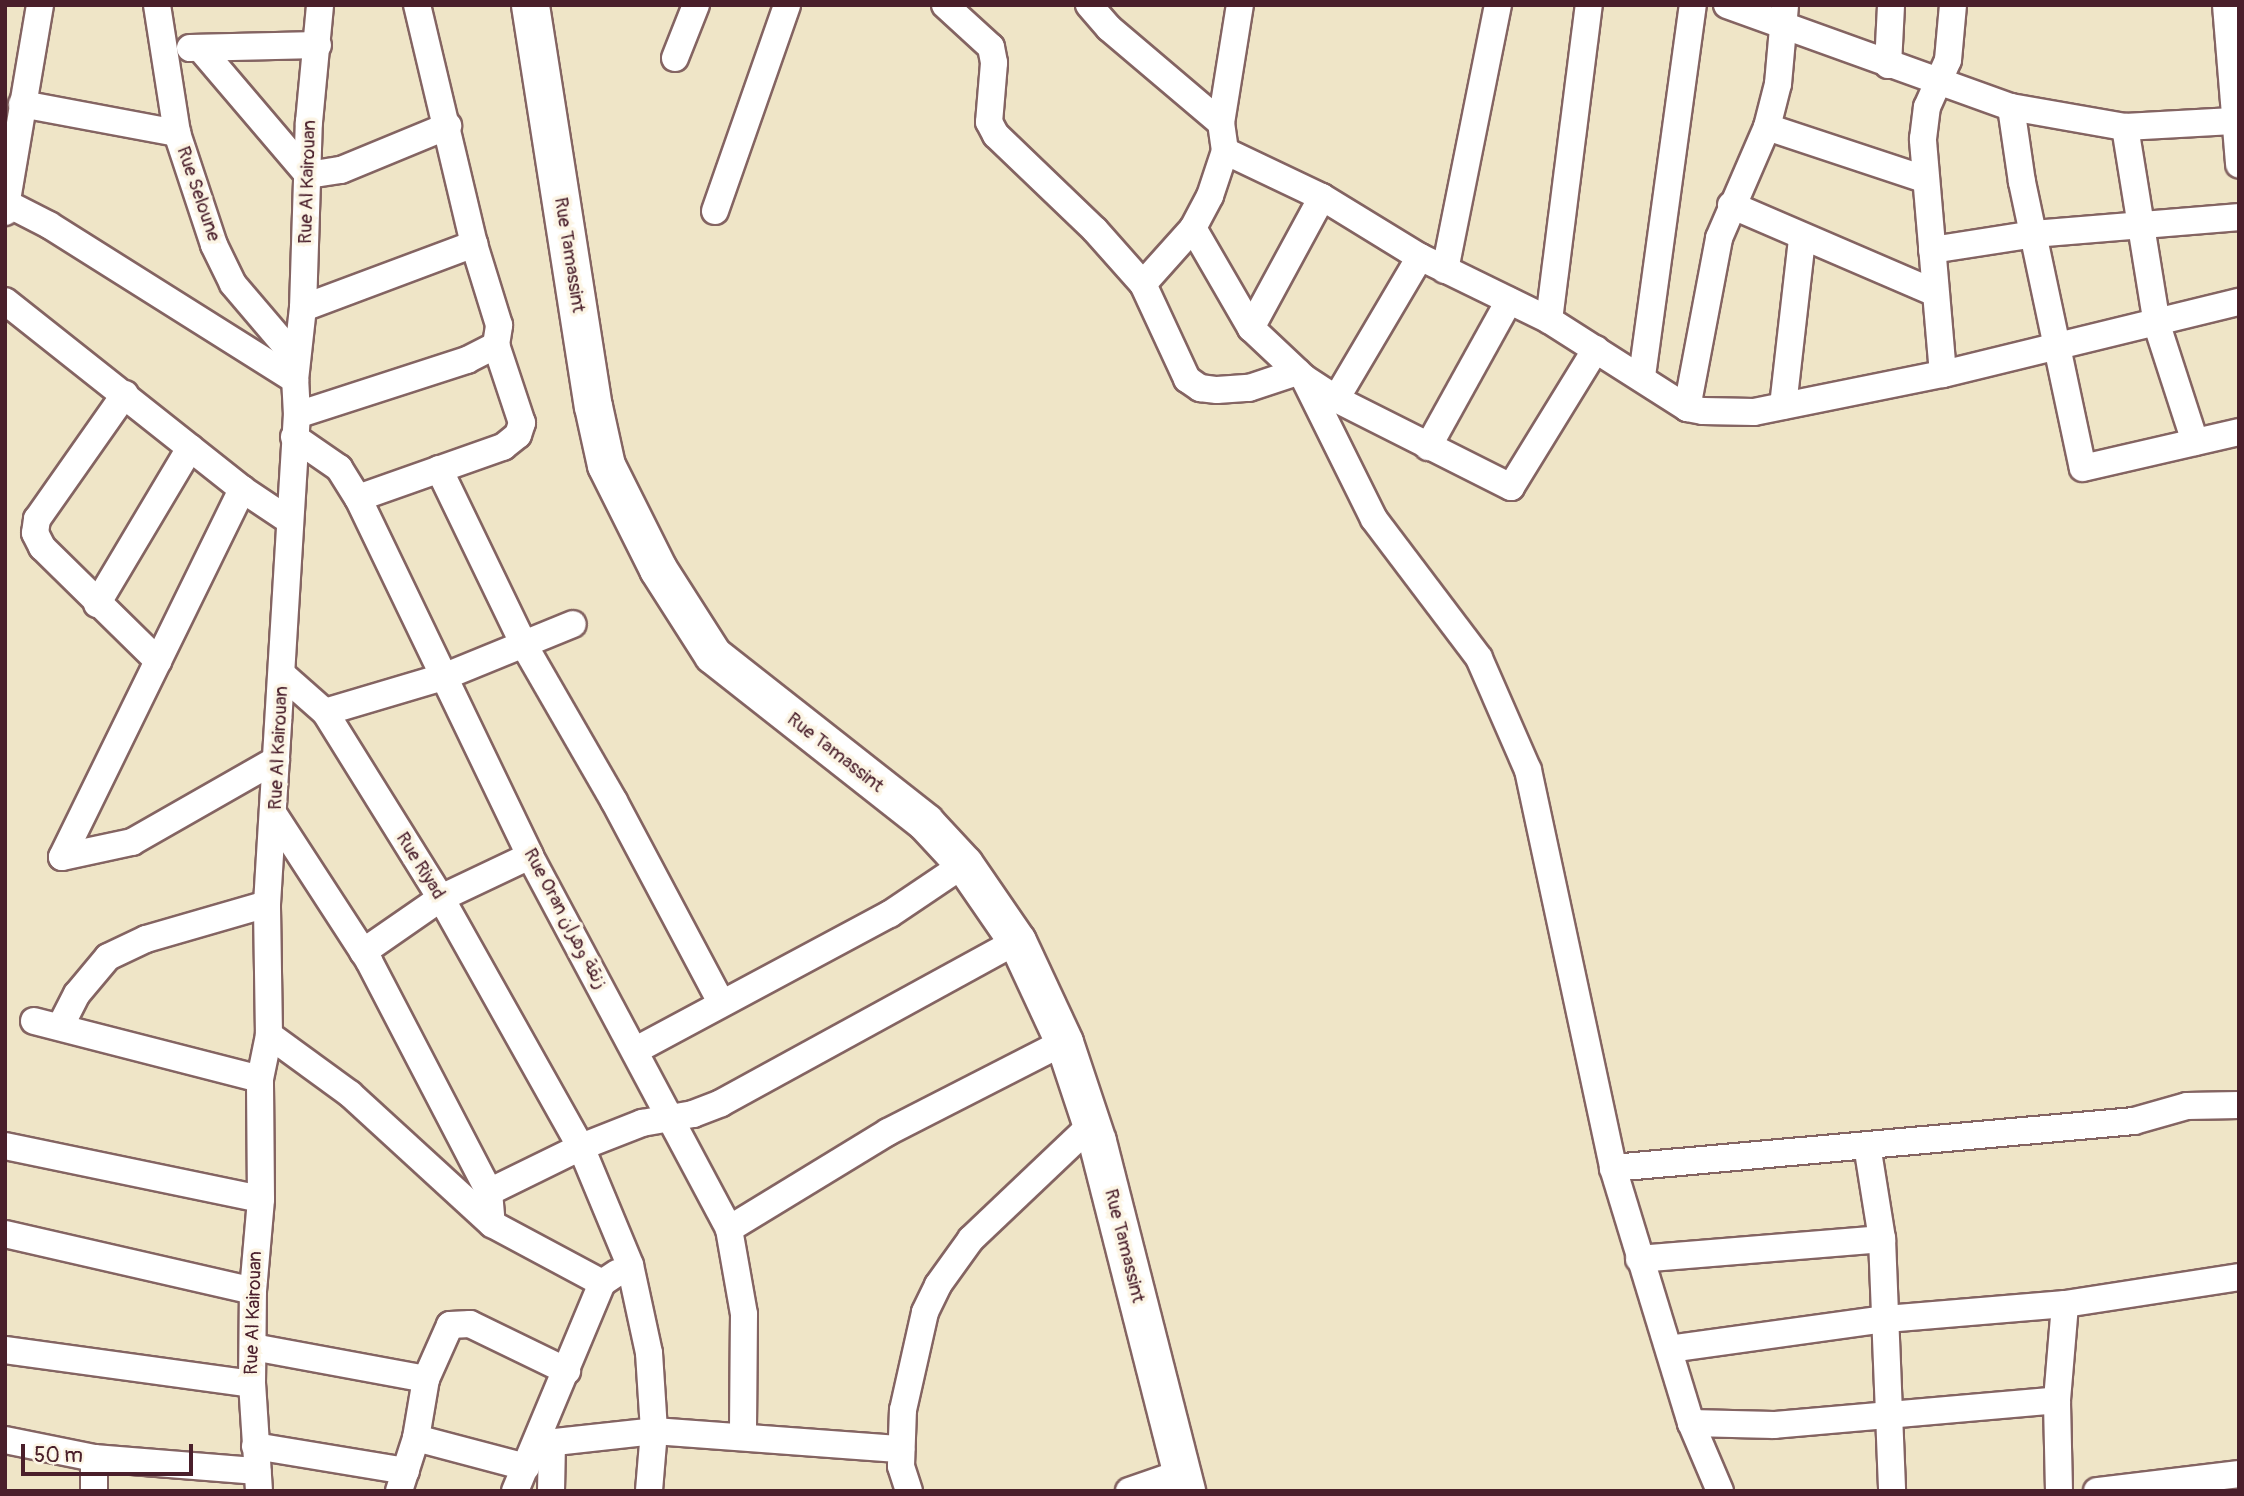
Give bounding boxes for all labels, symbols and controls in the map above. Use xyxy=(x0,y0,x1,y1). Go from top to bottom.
street label: Rue Al Kairouan xyxy=(294,120,322,244)
street label: Rue Seloune xyxy=(171,144,225,244)
street label: Rue Tamassint xyxy=(549,196,589,314)
street label: Rue Al Kairouan xyxy=(264,686,294,810)
street label: Rue Tamassint xyxy=(782,708,888,798)
street label: Rue Riyad xyxy=(391,828,449,904)
street label: Rue Oran زنقة وهران xyxy=(518,845,612,993)
street label: Rue Tamassint xyxy=(1099,1187,1149,1305)
street label: Rue Al Kairouan xyxy=(240,1251,268,1375)
scale bar xyxy=(24,1430,196,1474)
text: 50 m xyxy=(34,1442,83,1469)

